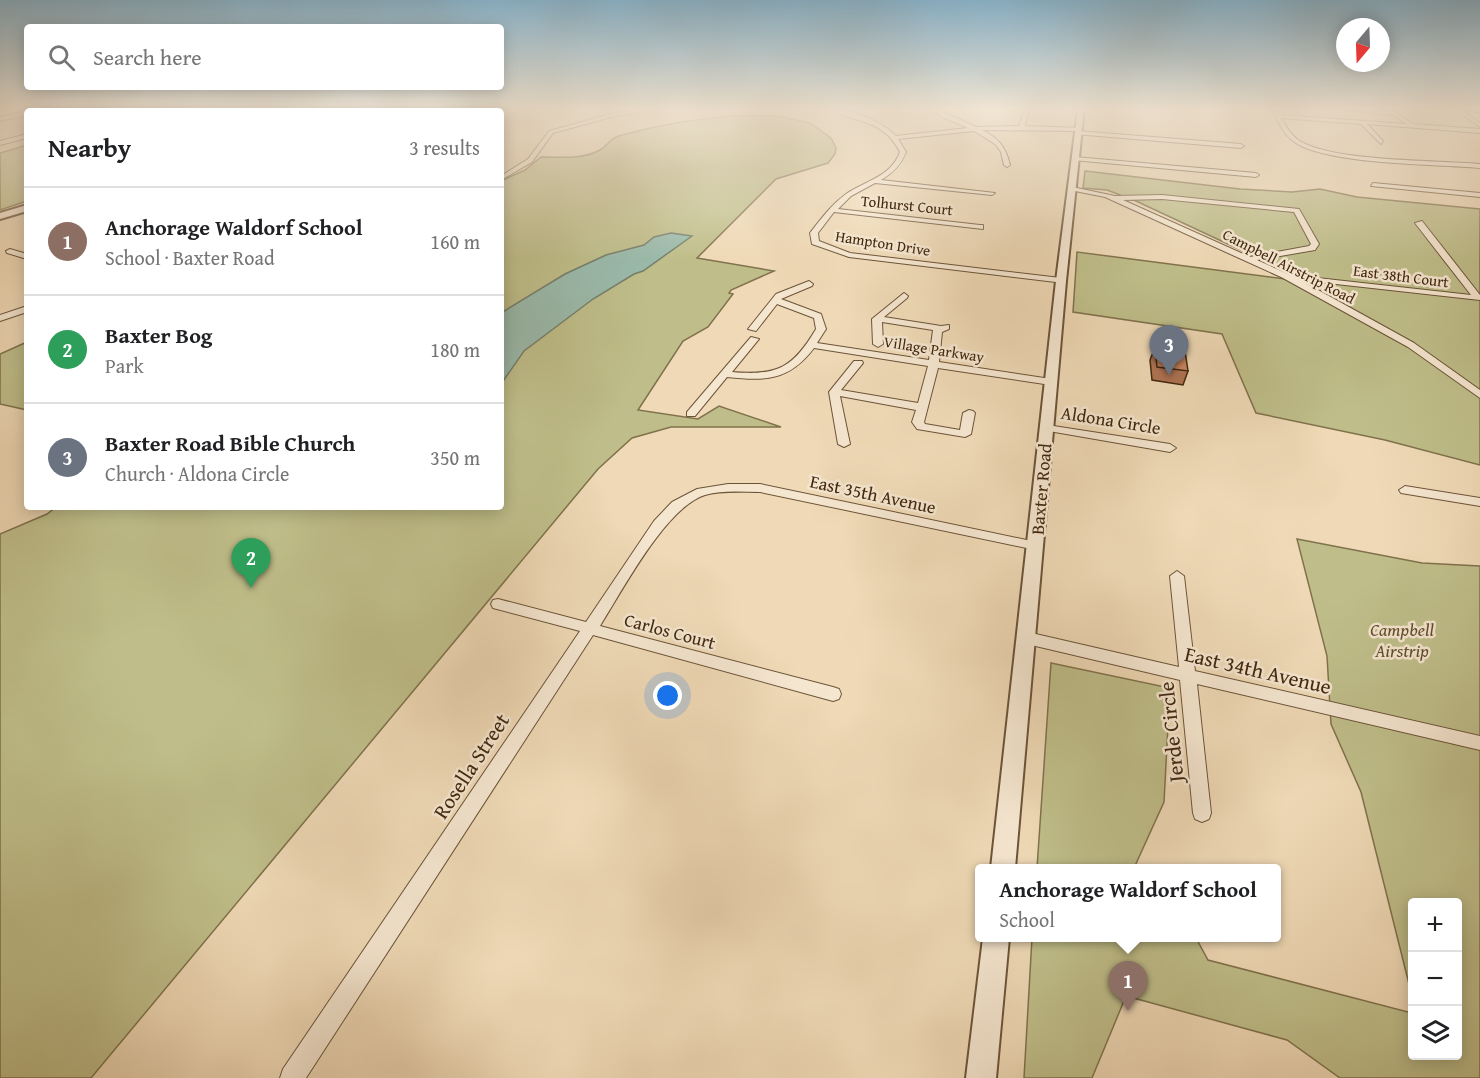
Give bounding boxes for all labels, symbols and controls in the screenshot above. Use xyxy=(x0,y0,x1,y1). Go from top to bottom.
north arrow xyxy=(1336,18,1390,72)
search box xyxy=(24,24,504,90)
icon: search xyxy=(45,41,78,74)
text: Search here xyxy=(93,41,202,73)
text: Nearby xyxy=(48,128,131,167)
text: 3 results xyxy=(409,133,480,162)
street label: Tolhurst Court xyxy=(860,190,955,220)
text: Anchorage Waldorf School xyxy=(105,211,363,243)
street label: Campbell Airstrip Road xyxy=(1219,223,1359,309)
street label: Hampton Drive xyxy=(834,225,932,261)
text: 1 xyxy=(62,227,73,256)
text: 160 m xyxy=(430,227,480,256)
text: School · Baxter Road xyxy=(105,243,275,272)
street label: East 38th Court xyxy=(1352,260,1451,292)
text: Baxter Bog xyxy=(105,319,212,351)
pin: 3 xyxy=(1150,326,1188,375)
street label: Village Parkway xyxy=(882,331,986,367)
text: 2 xyxy=(62,335,73,364)
text: 180 m xyxy=(430,335,480,364)
text: Park xyxy=(105,351,144,380)
street label: Aldona Circle xyxy=(1059,399,1163,441)
text: Baxter Road Bible Church xyxy=(105,427,355,459)
street label: Baxter Road xyxy=(1024,442,1058,536)
text: 3 xyxy=(62,443,73,472)
text: 350 m xyxy=(430,443,480,472)
text: Church · Aldona Circle xyxy=(105,459,289,488)
street label: East 35th Avenue xyxy=(808,467,938,521)
pin: 2 xyxy=(232,538,270,588)
street label: Carlos Court xyxy=(621,606,719,656)
park label: Campbell Airstrip xyxy=(1370,616,1434,664)
street label: East 34th Avenue xyxy=(1182,638,1334,702)
street label: Jerde Circle xyxy=(1150,680,1192,787)
your location xyxy=(653,681,682,710)
street label: Rosella Street xyxy=(425,707,517,825)
popup xyxy=(975,864,1281,942)
text: Anchorage Waldorf School xyxy=(999,873,1257,905)
map controls xyxy=(1408,898,1462,1060)
button: + xyxy=(1408,898,1462,952)
text: School xyxy=(999,905,1055,934)
button: − xyxy=(1408,952,1462,1006)
pin: 1 xyxy=(1108,962,1148,1011)
button: layers xyxy=(1408,1006,1462,1060)

